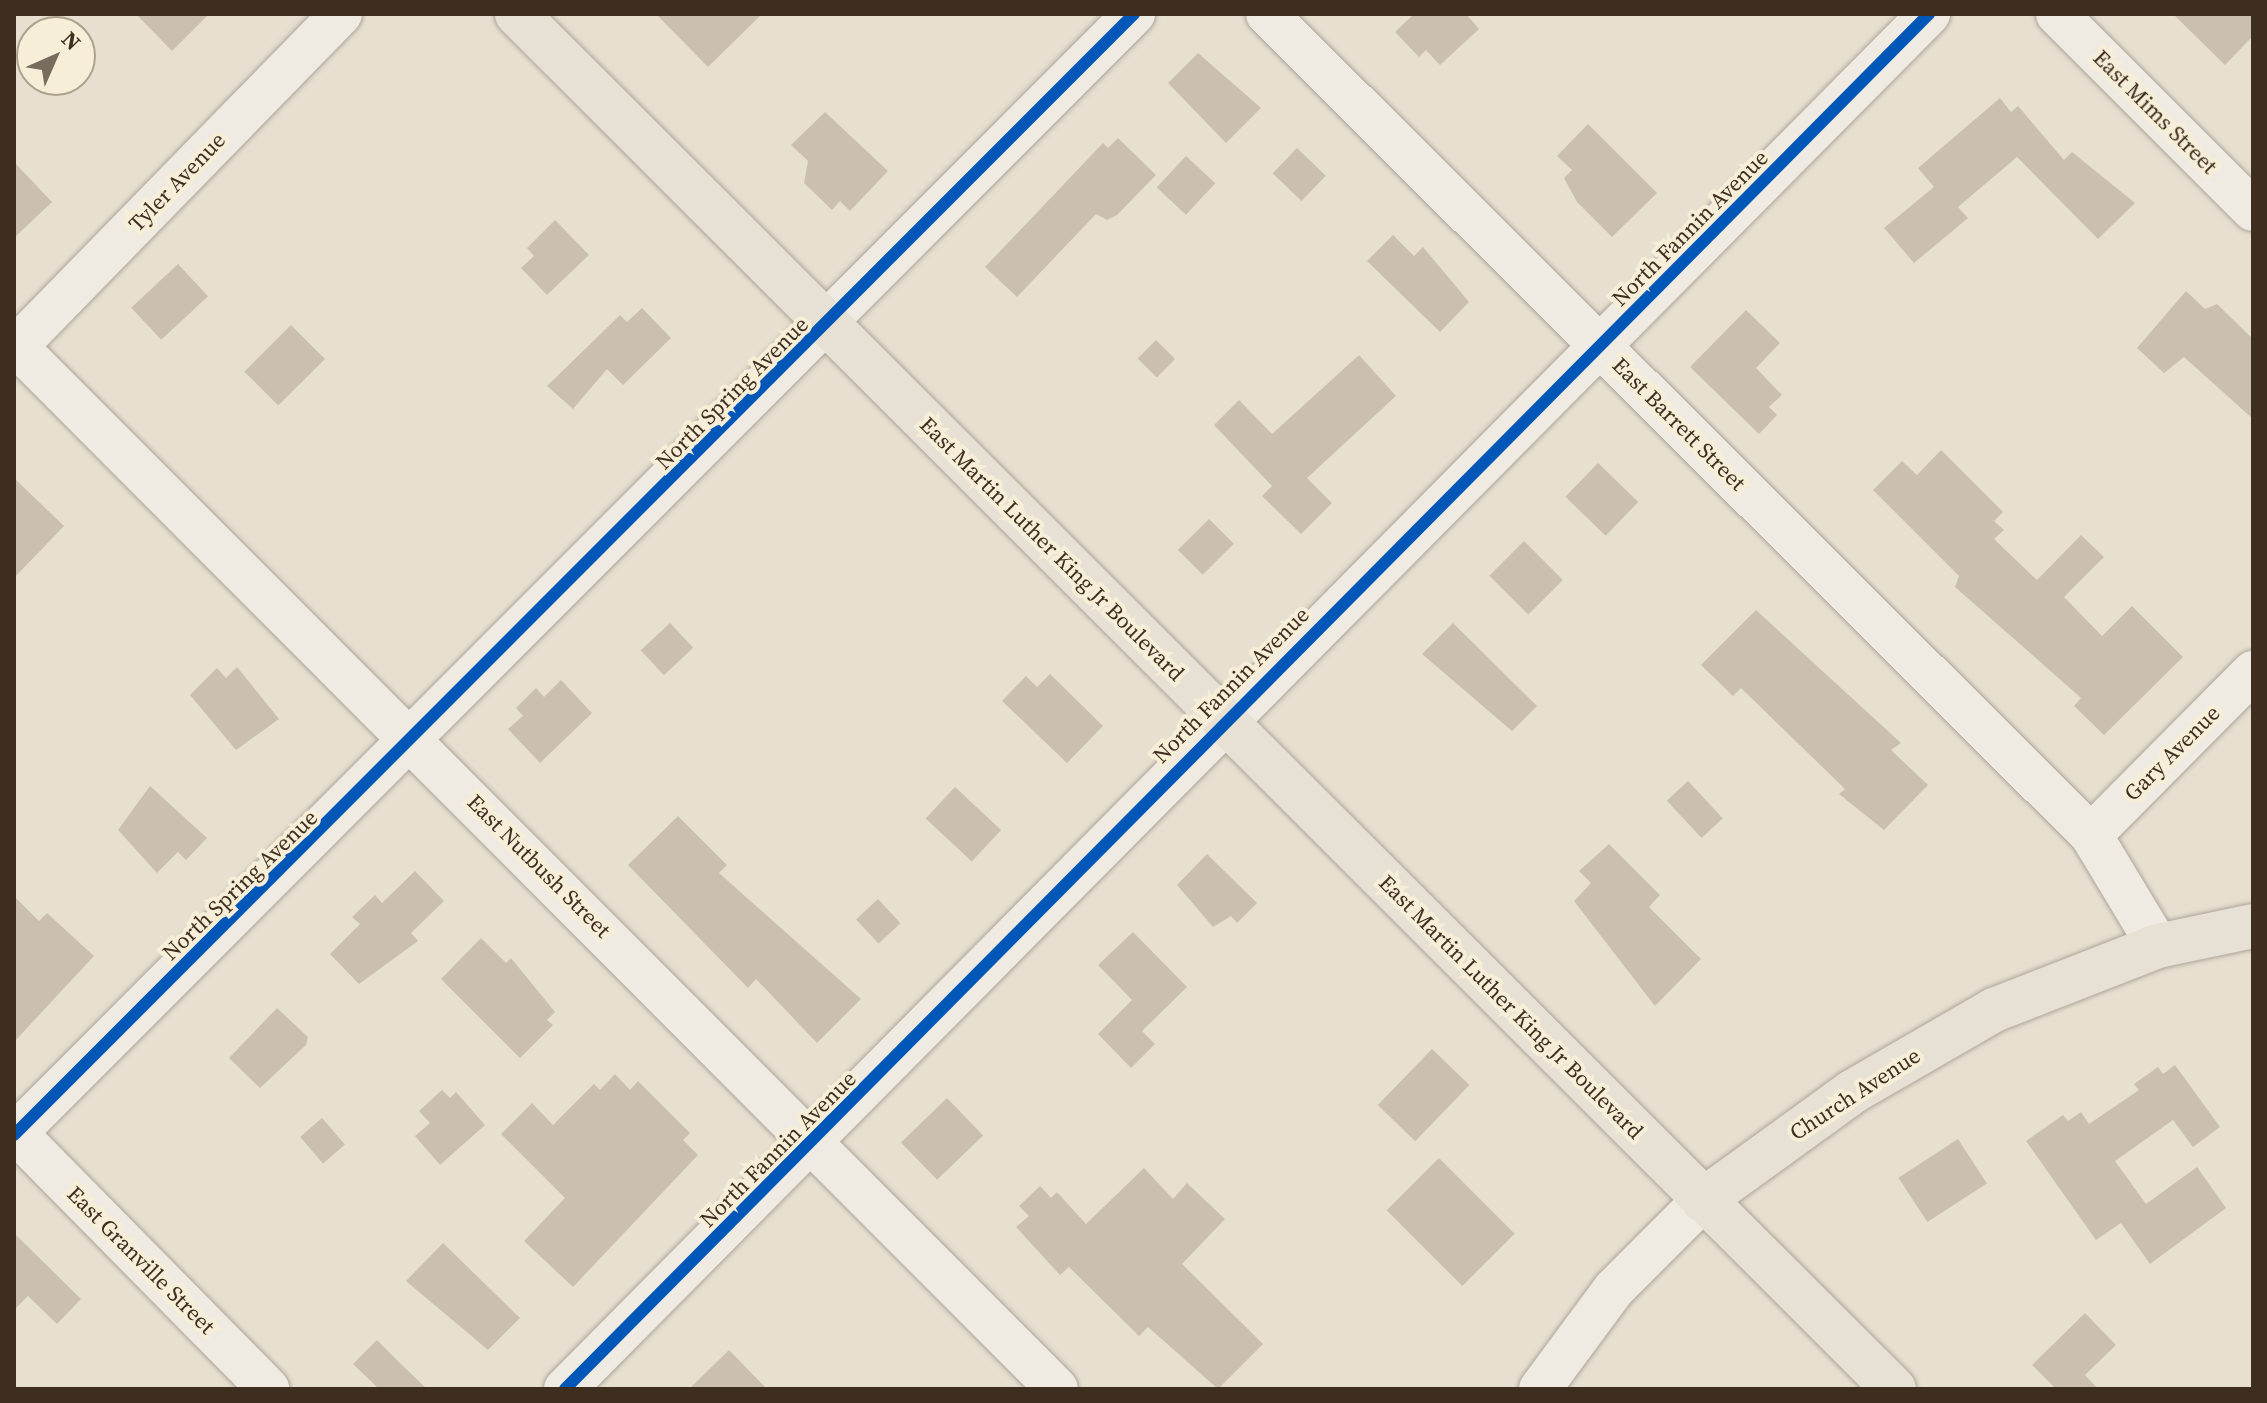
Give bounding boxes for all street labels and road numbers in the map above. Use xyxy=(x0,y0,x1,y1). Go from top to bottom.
street label: East Mims Street xyxy=(2088,45,2222,179)
street label: Tyler Avenue xyxy=(123,127,231,237)
street label: North Fannin Avenue xyxy=(1606,144,1774,312)
street label: North Spring Avenue xyxy=(650,311,814,475)
street label: East Barrett Street xyxy=(1607,352,1751,496)
street label: East Martin Luther King Jr Boulevard xyxy=(914,411,1190,687)
street label: North Fannin Avenue xyxy=(1147,601,1315,769)
street label: Gary Avenue xyxy=(2119,700,2225,806)
street label: East Nutbush Street xyxy=(462,789,616,943)
street label: North Spring Avenue xyxy=(157,804,323,966)
street label: East Martin Luther King Jr Boulevard xyxy=(1373,869,1649,1145)
street label: Church Avenue xyxy=(1785,1042,1925,1146)
street label: North Fannin Avenue xyxy=(694,1065,862,1233)
street label: East Granville Street xyxy=(62,1181,220,1339)

